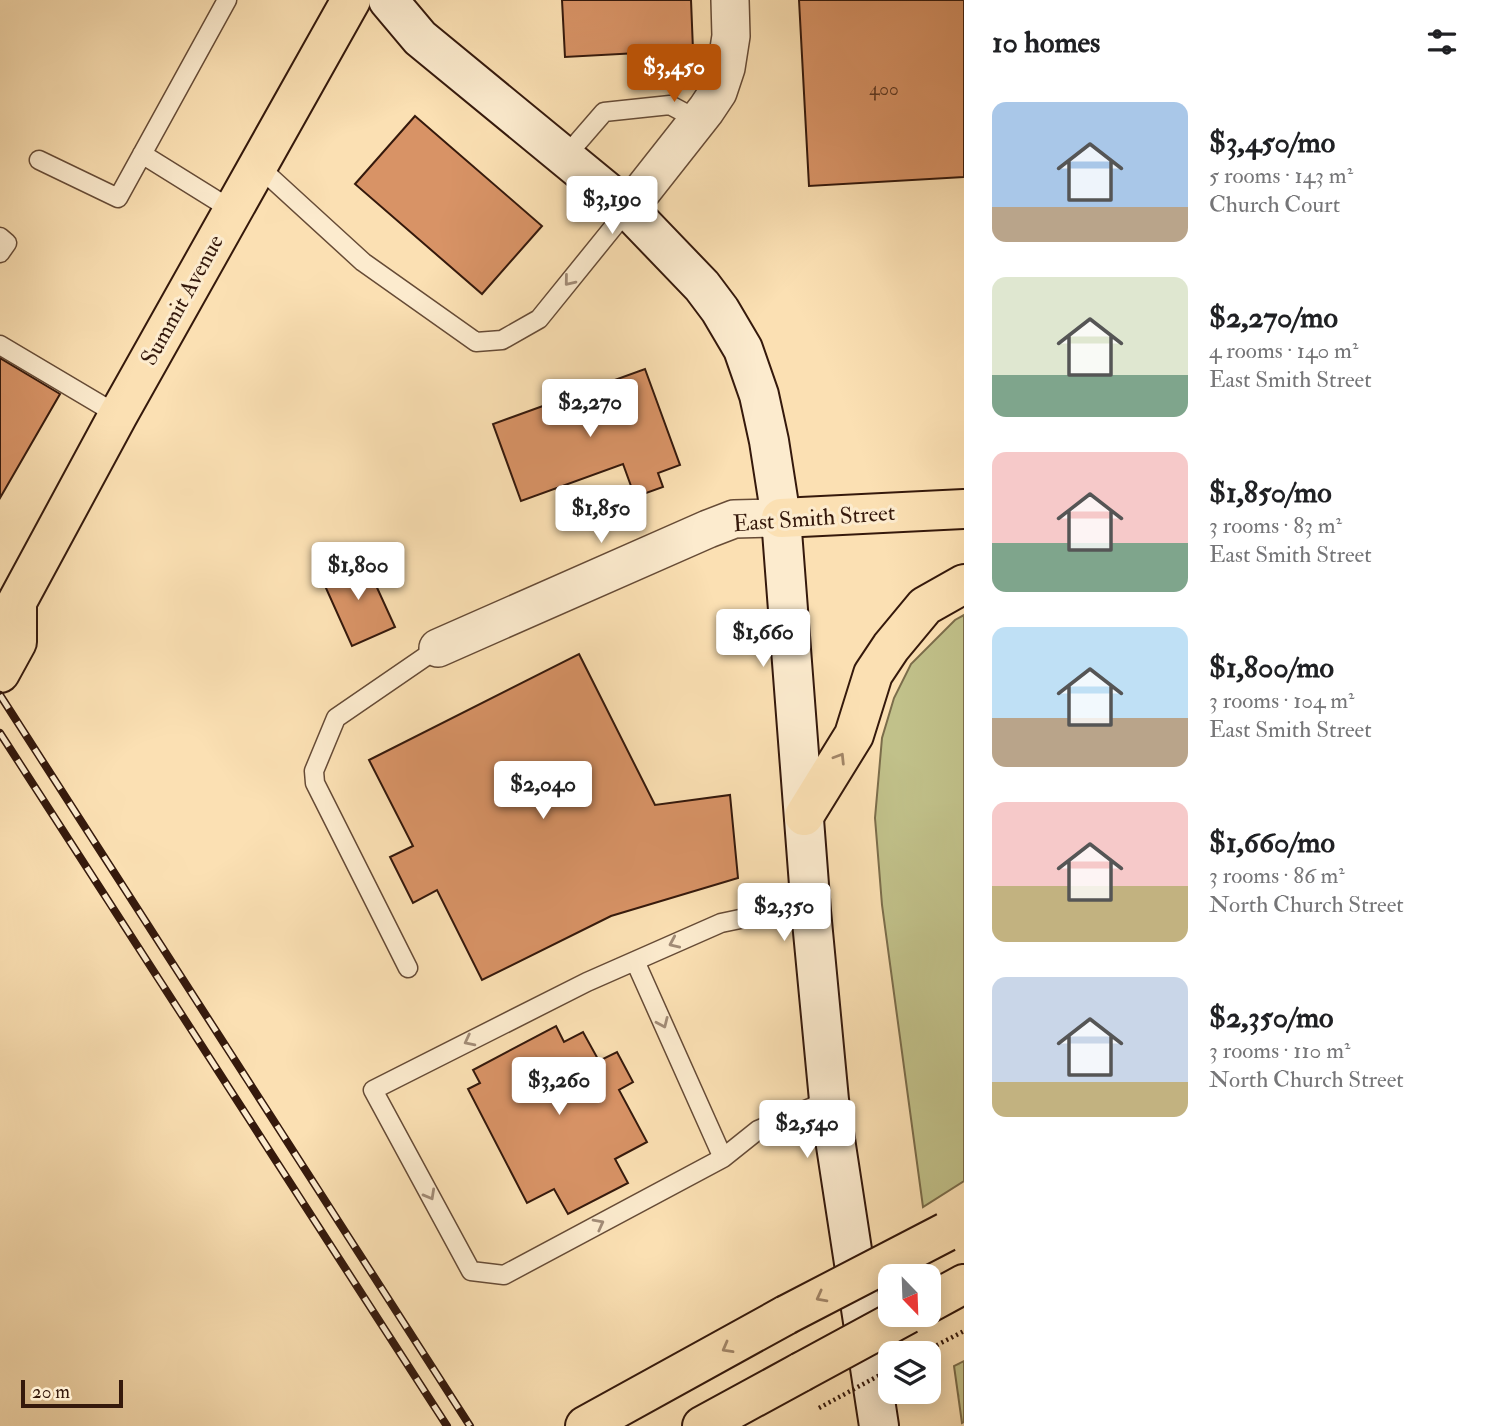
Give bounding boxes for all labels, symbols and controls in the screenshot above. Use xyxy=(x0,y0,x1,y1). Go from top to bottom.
icon: filters xyxy=(1423,23,1461,61)
text: 10 homes xyxy=(992,24,1100,61)
pin: $3,450 xyxy=(617,44,731,104)
text: $3,450 xyxy=(643,52,705,81)
house number: 400 xyxy=(869,77,899,101)
text: $3,450/mo xyxy=(1209,124,1335,161)
icon: home xyxy=(1048,130,1132,214)
text: 5 rooms · 143 m² xyxy=(1209,161,1353,190)
pin: $3,190 xyxy=(555,176,669,236)
text: $3,190 xyxy=(582,184,642,213)
text: Church Court xyxy=(1209,190,1340,219)
street label: Summit Avenue xyxy=(134,229,230,371)
one-way arrow xyxy=(565,272,577,285)
text: $2,270/mo xyxy=(1209,299,1338,336)
icon: home xyxy=(1048,305,1132,389)
text: 4 rooms · 140 m² xyxy=(1209,336,1358,365)
text: East Smith Street xyxy=(1209,365,1372,394)
pin: $2,270 xyxy=(533,380,647,439)
text: $2,270 xyxy=(558,387,622,416)
text: $1,850/mo xyxy=(1209,474,1332,511)
icon: home xyxy=(1048,480,1132,564)
pin: $1,850 xyxy=(544,486,658,545)
text: $1,850 xyxy=(571,493,631,522)
street label: East Smith Street xyxy=(732,498,896,538)
text: 3 rooms · 83 m² xyxy=(1209,511,1342,540)
text: East Smith Street xyxy=(1209,540,1372,569)
pin: $1,800 xyxy=(301,542,415,602)
text: $1,800 xyxy=(327,550,389,579)
pin: $1,660 xyxy=(706,610,820,669)
text: $1,660 xyxy=(732,617,794,646)
text: $1,800/mo xyxy=(1209,649,1334,686)
icon: home xyxy=(1048,655,1132,739)
text: 3 rooms · 104 m² xyxy=(1209,686,1355,715)
text: East Smith Street xyxy=(1209,715,1372,744)
one-way arrow xyxy=(831,752,844,765)
pin: $2,040 xyxy=(486,762,600,821)
text: $2,040 xyxy=(510,769,576,798)
text: $1,660/mo xyxy=(1209,824,1335,861)
icon: home xyxy=(1048,830,1132,914)
text: 3 rooms · 86 m² xyxy=(1209,861,1345,890)
pin: $2,350 xyxy=(727,884,841,943)
text: North Church Street xyxy=(1209,890,1404,919)
text: $2,350 xyxy=(754,891,814,920)
one-way arrow xyxy=(669,935,681,949)
text: $2,350/mo xyxy=(1209,999,1334,1036)
icon: home xyxy=(1048,1005,1132,1089)
one-way arrow xyxy=(655,1016,669,1028)
one-way arrow xyxy=(464,1033,476,1047)
text: 3 rooms · 110 m² xyxy=(1209,1036,1350,1065)
pin: $3,260 xyxy=(502,1058,616,1117)
text: $3,260 xyxy=(528,1065,590,1094)
text: North Church Street xyxy=(1209,1065,1404,1094)
pin: $2,540 xyxy=(750,1100,864,1160)
text: $2,540 xyxy=(775,1108,839,1137)
one-way arrow xyxy=(422,1188,435,1200)
one-way arrow xyxy=(592,1219,604,1233)
north arrow xyxy=(878,1264,942,1326)
map controls xyxy=(878,1264,941,1404)
one-way arrow xyxy=(816,1289,828,1303)
one-way arrow xyxy=(721,1340,734,1353)
button: layers xyxy=(878,1341,941,1404)
scale bar xyxy=(21,1377,122,1409)
text: 20 m xyxy=(32,1380,70,1404)

